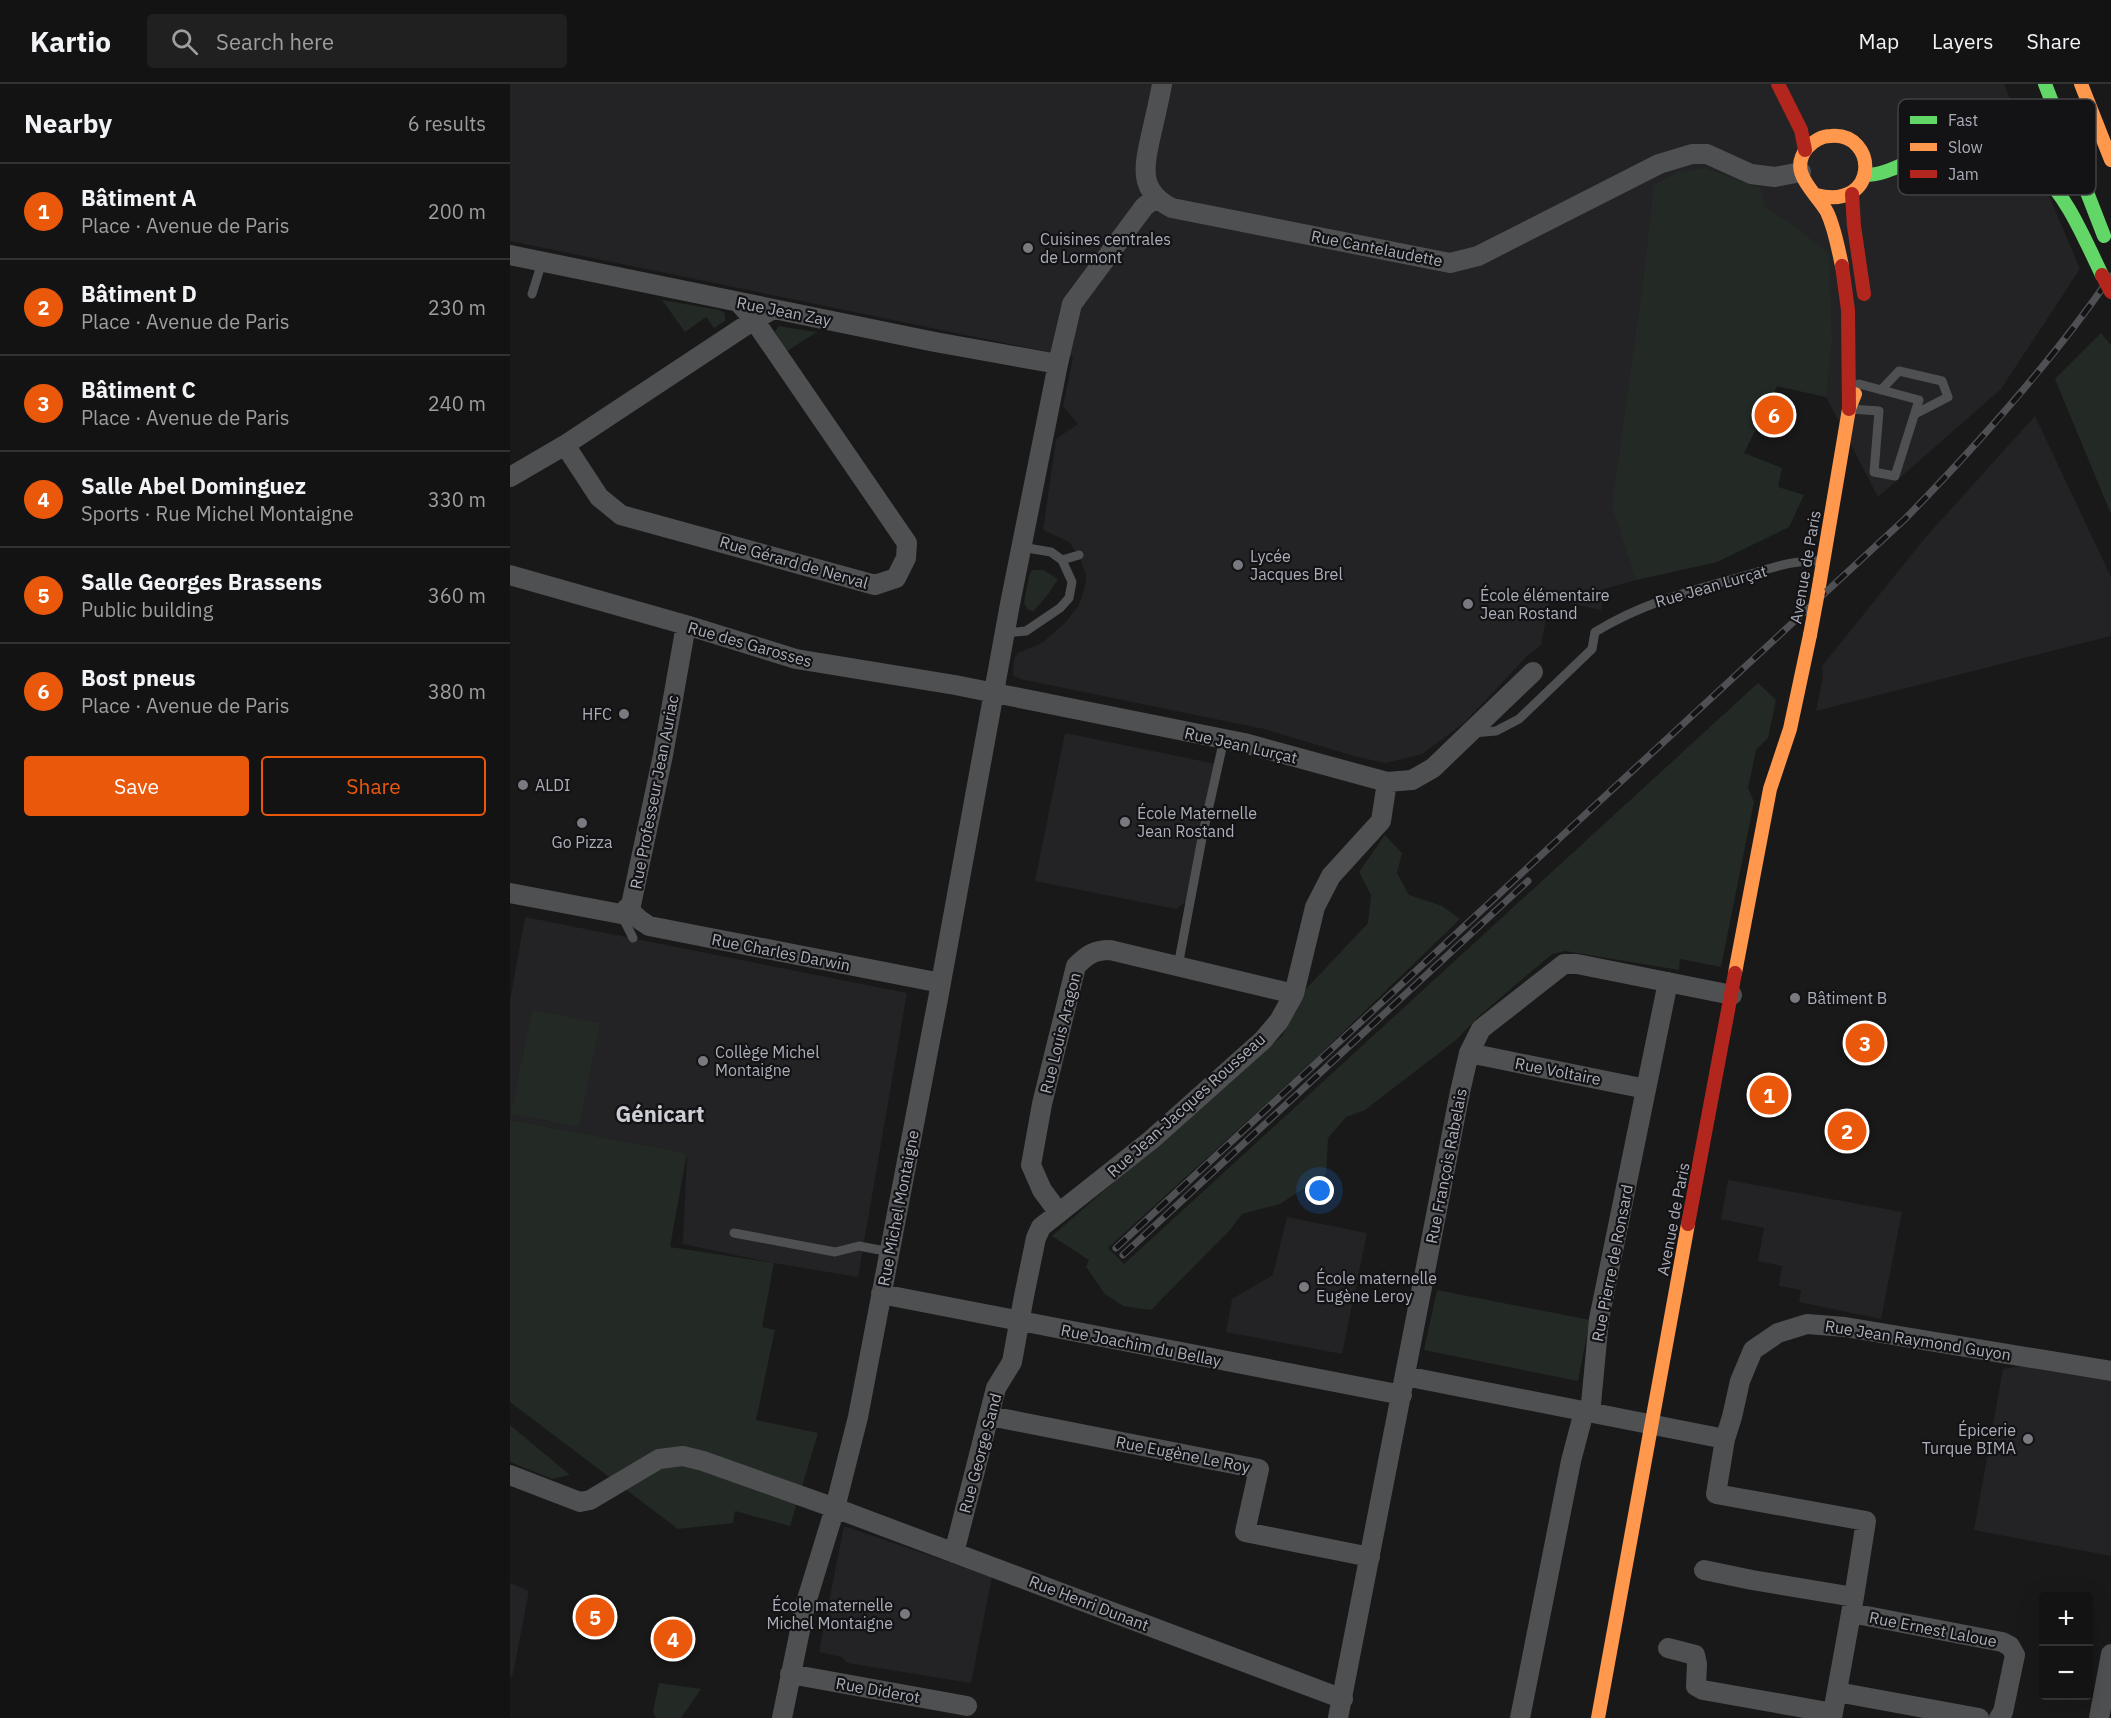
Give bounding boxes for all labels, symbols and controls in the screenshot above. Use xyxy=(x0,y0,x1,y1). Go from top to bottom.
search box xyxy=(147,14,567,68)
text: Kartio xyxy=(30,23,111,60)
icon: search xyxy=(168,25,201,58)
text: Search here xyxy=(216,27,334,56)
text: Map xyxy=(1859,27,1899,55)
text: Layers xyxy=(1932,27,1994,55)
text: Share xyxy=(2027,27,2081,55)
legend xyxy=(1898,99,2096,195)
text: Nearby xyxy=(24,106,112,140)
text: 6 results xyxy=(408,110,486,137)
text: Fast xyxy=(1948,110,1978,130)
text: Slow xyxy=(1948,137,1983,157)
text: Jam xyxy=(1948,164,1979,184)
text: Bâtiment A xyxy=(81,183,197,212)
text: 1 xyxy=(38,198,50,225)
text: 200 m xyxy=(428,198,486,225)
text: Place · Avenue de Paris xyxy=(81,212,290,239)
street label: Rue Cantelaudette xyxy=(1309,225,1445,271)
place label: Cuisines centrales de Lormont xyxy=(1040,229,1171,267)
marker: Cuisines centrales de Lormont xyxy=(1021,241,1035,255)
text: Bâtiment D xyxy=(81,279,197,308)
street label: Rue Jean Zay xyxy=(735,292,833,330)
text: 2 xyxy=(38,294,50,321)
text: 230 m xyxy=(428,294,486,321)
text: Place · Avenue de Paris xyxy=(81,308,290,335)
text: Bâtiment C xyxy=(81,375,196,404)
text: 3 xyxy=(38,390,50,417)
text: 240 m xyxy=(428,390,486,417)
pin: 6 xyxy=(1754,392,1794,438)
text: Place · Avenue de Paris xyxy=(81,404,290,431)
text: Salle Abel Dominguez xyxy=(81,471,306,500)
text: 4 xyxy=(38,486,50,513)
text: 330 m xyxy=(428,486,486,513)
text: Sports · Rue Michel Montaigne xyxy=(81,500,354,527)
street label: Avenue de Paris xyxy=(1785,509,1825,625)
street label: Rue Gérard de Nerval xyxy=(717,531,871,593)
place label: Lycée Jacques Brel xyxy=(1250,546,1343,584)
marker: Lycée Jacques Brel xyxy=(1231,558,1245,572)
street label: Rue Jean Lurçat xyxy=(1653,561,1769,611)
text: Salle Georges Brassens xyxy=(81,567,322,596)
text: 5 xyxy=(38,582,50,609)
text: 360 m xyxy=(428,582,486,609)
place label: École élémentaire Jean Rostand xyxy=(1480,584,1610,623)
text: Public building xyxy=(81,596,213,623)
marker: École élémentaire Jean Rostand xyxy=(1461,597,1475,611)
street label: Rue des Garosses xyxy=(686,617,814,671)
text: Bost pneus xyxy=(81,663,196,692)
text: 6 xyxy=(38,678,50,705)
text: 380 m xyxy=(428,678,486,705)
text: Place · Avenue de Paris xyxy=(81,692,290,719)
street label: Rue Professeur Jean Auriac xyxy=(625,693,683,891)
place label: HFC xyxy=(582,704,612,724)
marker: HFC xyxy=(617,707,631,721)
street label: Rue Jean Lurçat xyxy=(1183,722,1299,768)
button: Save xyxy=(24,756,249,816)
button: Share xyxy=(261,756,486,816)
place label: ALDI xyxy=(535,775,570,795)
marker: ALDI xyxy=(516,778,530,792)
place label: École Maternelle Jean Rostand xyxy=(1137,802,1257,841)
marker: École Maternelle Jean Rostand xyxy=(1118,815,1132,829)
marker: Go Pizza xyxy=(575,816,589,830)
place label: Go Pizza xyxy=(552,832,613,852)
street label: Rue Charles Darwin xyxy=(710,929,852,975)
street label: Rue Louis Aragon xyxy=(1035,970,1085,1096)
place label: Bâtiment B xyxy=(1807,988,1887,1008)
marker: Bâtiment B xyxy=(1788,991,1802,1005)
pin: 3 xyxy=(1846,1020,1884,1066)
street label: Rue Jean-Jacques Rousseau xyxy=(1103,1029,1269,1181)
place label: Collège Michel Montaigne xyxy=(715,1042,819,1080)
street label: Rue Voltaire xyxy=(1513,1053,1603,1089)
marker: Collège Michel Montaigne xyxy=(696,1054,710,1068)
pin: 1 xyxy=(1750,1072,1788,1118)
street label: Rue François Rabelais xyxy=(1421,1087,1471,1245)
district label: Génicart xyxy=(616,1099,704,1128)
pin: 2 xyxy=(1828,1108,1866,1154)
street label: Rue Michel Montaigne xyxy=(873,1128,923,1288)
street label: Avenue de Paris xyxy=(1652,1161,1694,1277)
your location xyxy=(1305,1176,1334,1205)
street label: Rue Pierre de Ronsard xyxy=(1587,1183,1637,1343)
place label: École maternelle Eugène Leroy xyxy=(1316,1267,1437,1306)
marker: École maternelle Eugène Leroy xyxy=(1297,1280,1311,1294)
street label: Rue Jean Raymond Guyon xyxy=(1824,1315,2012,1365)
street label: Rue Joachim du Bellay xyxy=(1059,1320,1223,1370)
street label: Rue George Sand xyxy=(954,1391,1006,1515)
place label: Épicerie Turque BIMA xyxy=(1922,1419,2016,1458)
street label: Rue Eugène Le Roy xyxy=(1114,1431,1252,1477)
marker: Épicerie Turque BIMA xyxy=(2021,1432,2035,1446)
street label: Rue Henri Dunant xyxy=(1026,1571,1152,1635)
map controls xyxy=(2039,1592,2093,1700)
button: + xyxy=(2039,1592,2093,1646)
pin: 5 xyxy=(576,1594,614,1640)
place label: École maternelle Michel Montaigne xyxy=(766,1594,893,1633)
marker: École maternelle Michel Montaigne xyxy=(898,1607,912,1621)
street label: Rue Ernest Laloue xyxy=(1867,1607,1999,1651)
pin: 4 xyxy=(654,1616,692,1662)
button: − xyxy=(2039,1646,2093,1700)
street label: Rue Diderot xyxy=(834,1673,922,1707)

